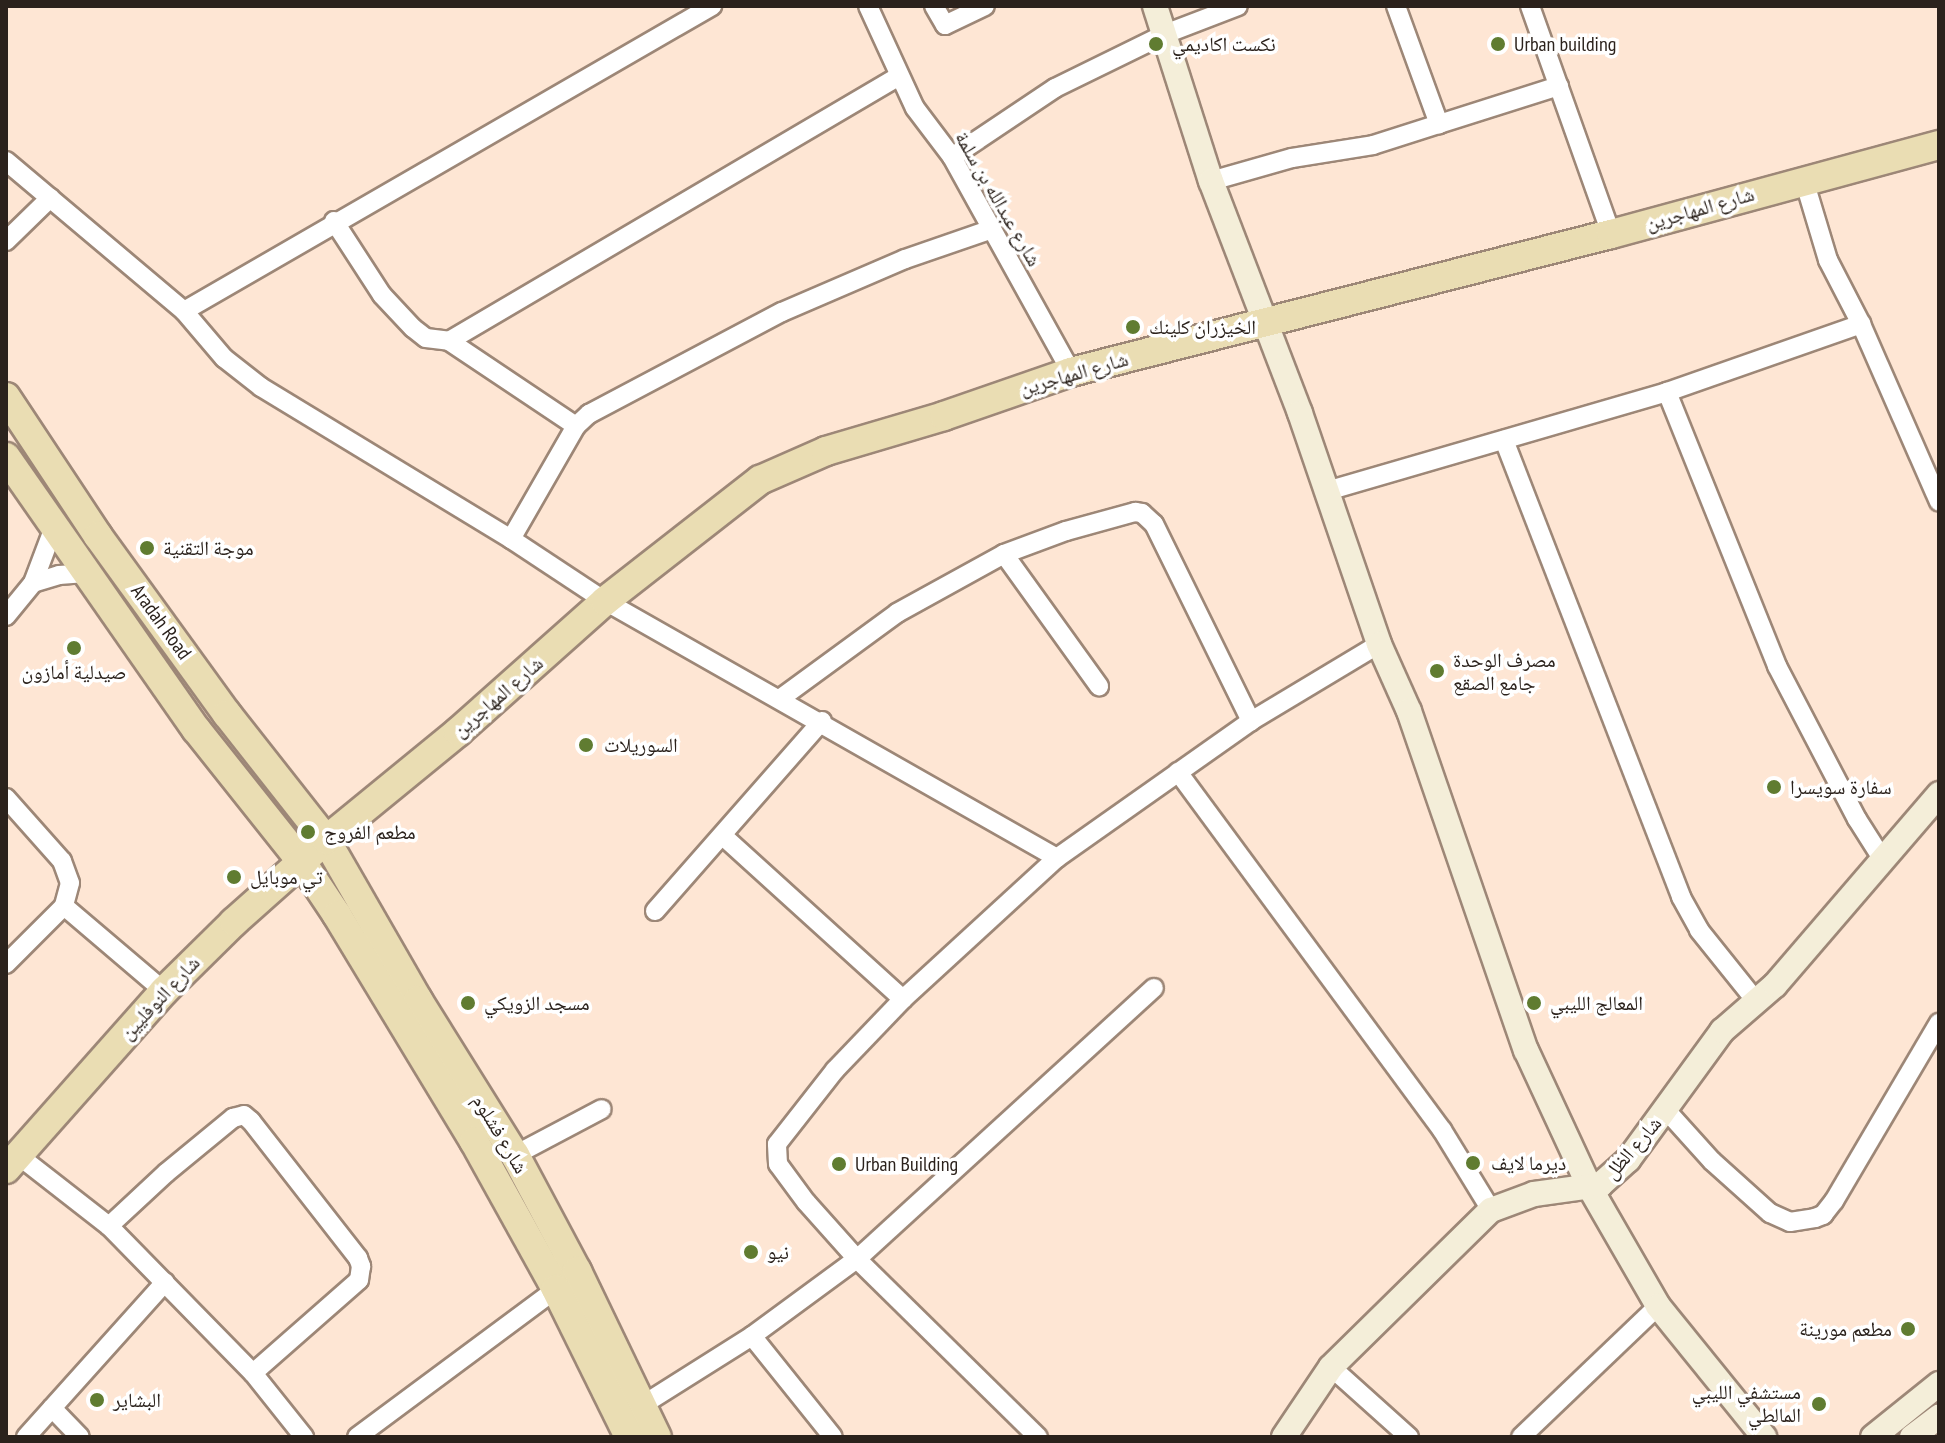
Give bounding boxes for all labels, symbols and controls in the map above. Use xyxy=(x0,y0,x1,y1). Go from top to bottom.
place label: نكست اكاديمي xyxy=(1172,32,1276,56)
place label: Urban building xyxy=(1514,32,1616,56)
marker: نكست اكاديمي xyxy=(1147,35,1165,53)
marker: Urban building xyxy=(1489,35,1507,53)
street label: شارع عبدالله بن سلمة xyxy=(950,127,1046,271)
street label: شارع المهاجرين xyxy=(1643,182,1757,236)
place label: الخيزران كلينك xyxy=(1149,315,1256,339)
marker: الخيزران كلينك xyxy=(1124,318,1142,336)
street label: شارع المهاجرين xyxy=(1017,347,1131,401)
place label: موجة التقنية xyxy=(163,536,253,560)
marker: موجة التقنية xyxy=(138,539,156,557)
street label: Aradah Road xyxy=(126,580,196,664)
marker: صيدلية أمازون xyxy=(65,639,83,657)
place label: مصرف الوحدة جامع الصقع xyxy=(1453,648,1556,695)
street label: شارع المهاجرين xyxy=(448,651,548,743)
place label: صيدلية أمازون xyxy=(22,660,126,684)
marker: مصرف الوحدة جامع الصقع xyxy=(1428,662,1446,680)
place label: السوريلات xyxy=(604,733,678,757)
marker: السوريلات xyxy=(575,734,597,756)
place label: سفارة سويسرا xyxy=(1790,775,1892,799)
marker: سفارة سويسرا xyxy=(1765,778,1783,796)
place label: مطعم الفروج xyxy=(324,820,416,844)
marker: مطعم الفروج xyxy=(299,823,317,841)
place label: تي موبايل xyxy=(250,865,323,889)
marker: تي موبايل xyxy=(225,868,243,886)
street label: شارع النوفليين xyxy=(115,951,205,1045)
place label: مسجد الزويكي xyxy=(484,991,590,1015)
place label: المعالج الليبي xyxy=(1550,991,1643,1015)
marker: مسجد الزويكي xyxy=(459,994,477,1012)
marker: المعالج الليبي xyxy=(1525,994,1543,1012)
street label: شارع فشلوم xyxy=(467,1090,533,1178)
street label: شارع الظل xyxy=(1599,1112,1667,1184)
place label: ديرما لايف xyxy=(1491,1151,1566,1175)
place label: Urban Building xyxy=(855,1152,958,1176)
marker: ديرما لايف xyxy=(1462,1152,1484,1174)
marker: Urban Building xyxy=(830,1155,848,1173)
place label: نيو xyxy=(767,1240,789,1264)
marker: نيو xyxy=(742,1243,760,1261)
place label: مطعم مورينة xyxy=(1799,1317,1892,1341)
marker: مطعم مورينة xyxy=(1899,1320,1917,1338)
place label: مستشفي الليبي المالطي xyxy=(1692,1380,1801,1427)
place label: البشاير xyxy=(113,1388,161,1412)
marker: البشاير xyxy=(88,1391,106,1409)
marker: مستشفي الليبي المالطي xyxy=(1808,1393,1830,1415)

